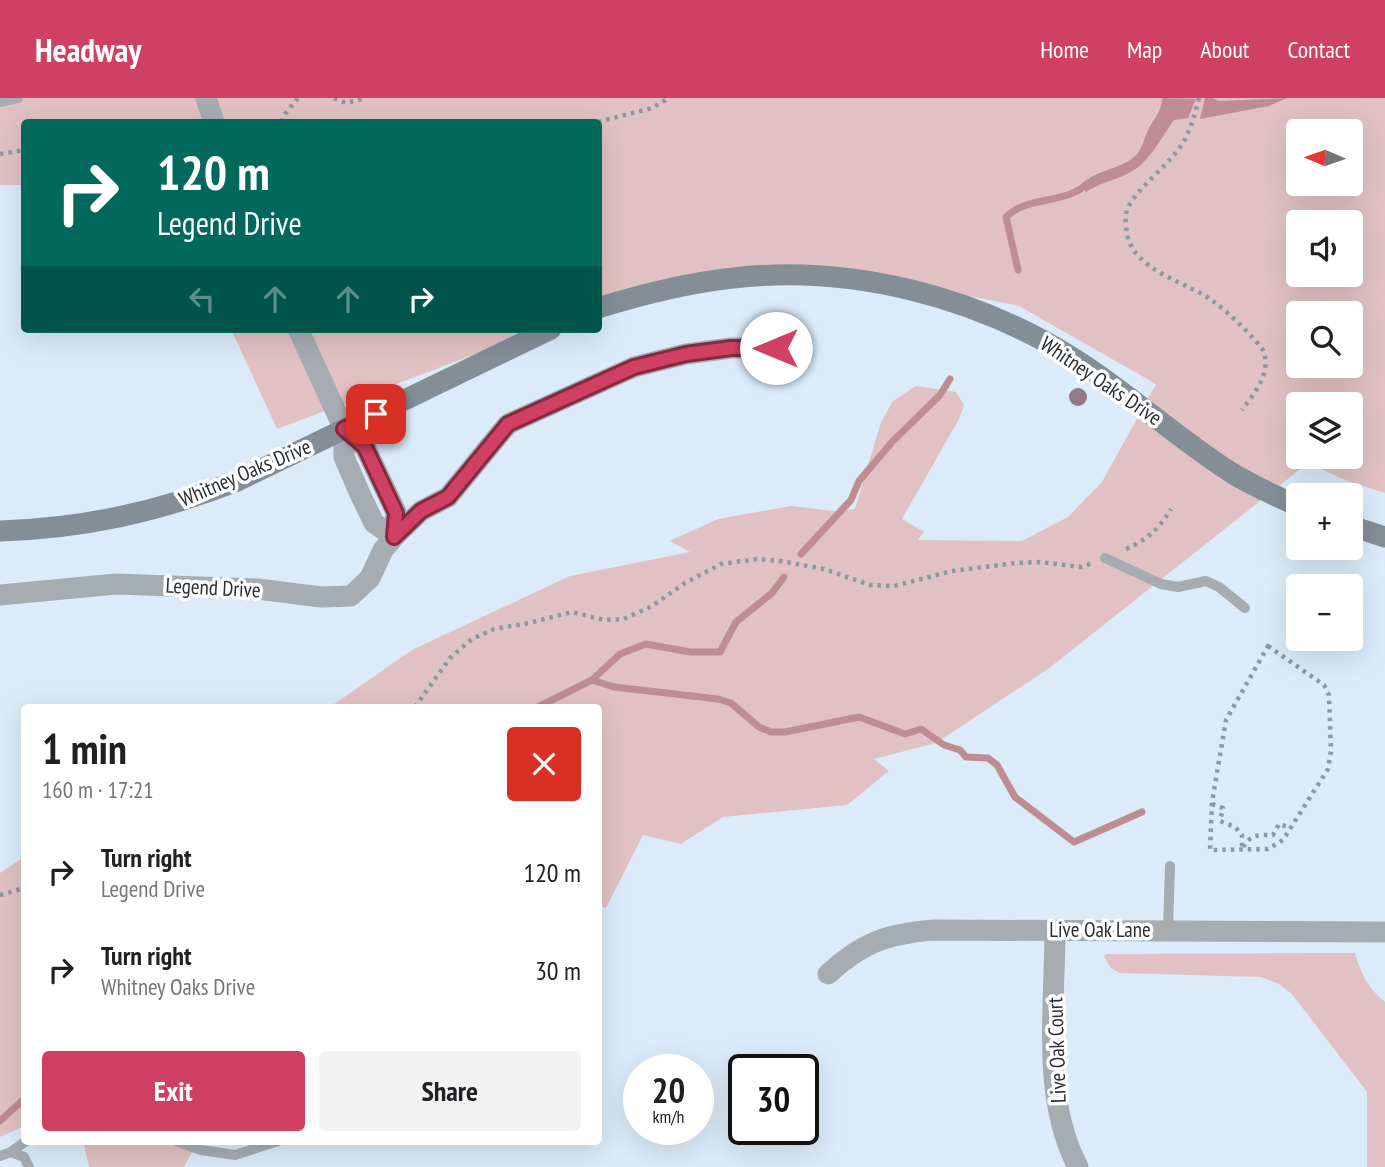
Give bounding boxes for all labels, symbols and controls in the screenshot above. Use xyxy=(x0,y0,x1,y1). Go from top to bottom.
text: Headway xyxy=(35,28,142,71)
text: Home xyxy=(1040,34,1089,65)
text: Map xyxy=(1127,34,1162,65)
text: About xyxy=(1200,34,1249,65)
text: Contact xyxy=(1287,34,1350,65)
north arrow xyxy=(1286,119,1363,196)
map controls xyxy=(1286,119,1363,651)
text: 120 m xyxy=(157,140,270,204)
icon: right xyxy=(42,147,133,238)
text: Legend Drive xyxy=(157,202,302,244)
button: sound xyxy=(1286,210,1363,287)
icon: left xyxy=(183,280,221,318)
icon: ahead xyxy=(256,280,294,318)
icon: ahead xyxy=(329,280,367,318)
icon: right xyxy=(402,280,440,318)
button: search xyxy=(1286,301,1363,378)
position arrow xyxy=(739,311,813,385)
street label: Whitney Oaks Drive xyxy=(1035,330,1167,431)
pin xyxy=(346,384,406,444)
button: layers xyxy=(1286,392,1363,469)
icon: arrive xyxy=(357,395,395,433)
street label: Whitney Oaks Drive xyxy=(175,433,315,512)
button: + xyxy=(1286,483,1363,560)
street label: Legend Drive xyxy=(165,572,261,603)
button: − xyxy=(1286,574,1363,651)
text: 1 min xyxy=(42,721,127,776)
button: close xyxy=(507,727,581,801)
text: 160 m · 17:21 xyxy=(42,775,154,804)
text: Turn right xyxy=(101,841,192,874)
icon: right xyxy=(42,853,80,891)
text: 120 m xyxy=(523,856,581,889)
text: Legend Drive xyxy=(101,874,205,903)
street label: Live Oak Lane xyxy=(1049,916,1151,943)
text: Turn right xyxy=(101,939,192,972)
icon: right xyxy=(42,951,80,989)
text: 30 m xyxy=(535,954,581,987)
text: Whitney Oaks Drive xyxy=(101,972,255,1001)
street label: Live Oak Court xyxy=(1041,996,1072,1103)
button: Exit xyxy=(42,1051,305,1131)
button: Share xyxy=(319,1051,581,1131)
speed limit sign: 30 xyxy=(728,1054,819,1145)
text: 20 xyxy=(652,1067,685,1113)
text: km/h xyxy=(653,1105,684,1128)

